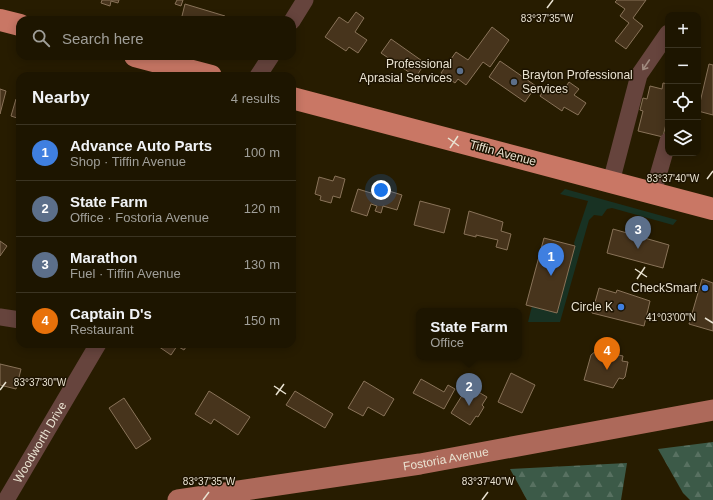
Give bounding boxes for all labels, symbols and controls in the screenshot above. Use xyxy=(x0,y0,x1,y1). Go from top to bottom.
map controls xyxy=(665,12,701,156)
button: + xyxy=(665,12,701,48)
text: 83°37'35"W xyxy=(521,13,574,24)
search box xyxy=(16,16,296,60)
icon: search xyxy=(30,27,52,49)
text: Search here xyxy=(62,30,144,47)
button: − xyxy=(665,48,701,84)
place label: Professional Aprasial Services xyxy=(359,57,452,85)
one-way arrow xyxy=(642,60,650,71)
marker: Professional Aprasial Services xyxy=(455,66,465,76)
place label: Brayton Professional Services xyxy=(522,68,633,96)
marker: Brayton Professional Services xyxy=(509,77,519,87)
button: locate xyxy=(665,84,701,120)
text: Nearby xyxy=(32,88,90,107)
text: 4 results xyxy=(231,91,280,106)
button: layers xyxy=(665,120,701,156)
text: Advance Auto Parts xyxy=(70,137,212,154)
street label: Tiffin Avenue xyxy=(468,137,538,169)
text: 1 xyxy=(41,145,49,160)
text: 100 m xyxy=(244,145,280,160)
text: Shop · Tiffin Avenue xyxy=(70,154,186,169)
text: 83°37'40"W xyxy=(647,173,700,184)
your location xyxy=(371,180,391,200)
text: State Farm xyxy=(70,193,148,210)
text: 2 xyxy=(41,201,49,216)
text: 120 m xyxy=(244,201,280,216)
text: Office · Fostoria Avenue xyxy=(70,210,209,225)
pin: 3 xyxy=(625,216,651,249)
pin: 1 xyxy=(538,243,564,276)
text: Marathon xyxy=(70,249,138,266)
text: 3 xyxy=(41,257,49,272)
text: 130 m xyxy=(244,257,280,272)
text: Fuel · Tiffin Avenue xyxy=(70,266,181,281)
place label: CheckSmart xyxy=(631,281,698,295)
marker: CheckSmart xyxy=(700,283,710,293)
place label: Circle K xyxy=(571,300,613,314)
marker: Circle K xyxy=(616,302,626,312)
text: Captain D's xyxy=(70,305,152,322)
popup xyxy=(416,308,522,360)
text: 41°03'00"N xyxy=(646,312,696,323)
text: 4 xyxy=(41,313,49,328)
text: 150 m xyxy=(244,313,280,328)
text: State Farm xyxy=(430,318,508,335)
text: Restaurant xyxy=(70,322,134,337)
text: Office xyxy=(430,335,464,350)
pin: 4 xyxy=(594,337,620,370)
pin: 2 xyxy=(456,373,482,406)
text: 83°37'30"W xyxy=(14,377,67,388)
street label: Woodworth Drive xyxy=(11,399,70,485)
street label: Fostoria Avenue xyxy=(402,444,490,473)
text: 83°37'35"W xyxy=(183,476,236,487)
text: 83°37'40"W xyxy=(462,476,515,487)

